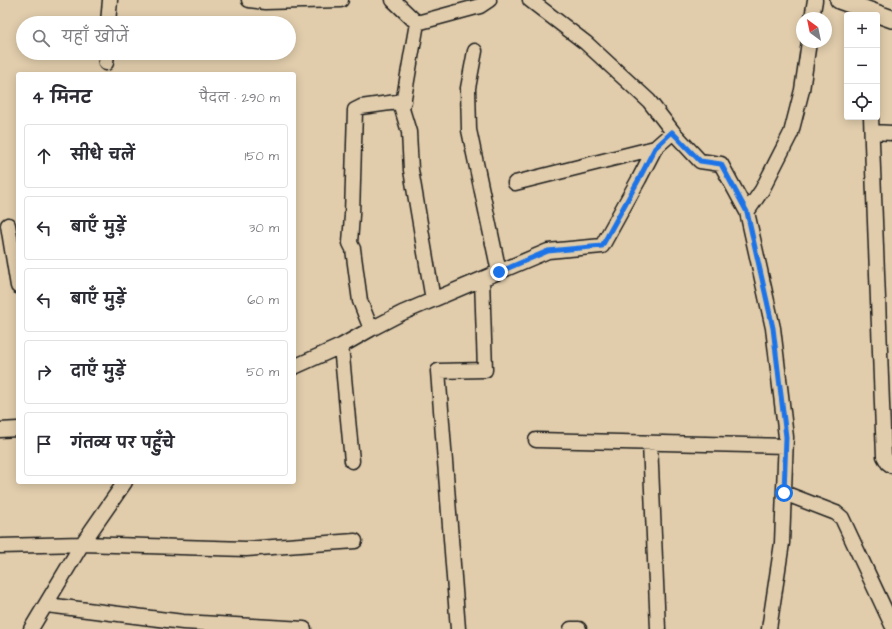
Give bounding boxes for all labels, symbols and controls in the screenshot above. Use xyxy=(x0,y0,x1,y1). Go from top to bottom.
north arrow xyxy=(796,12,832,48)
map controls xyxy=(844,12,880,120)
button: + xyxy=(844,12,880,48)
search box xyxy=(16,16,296,60)
icon: search xyxy=(30,27,52,49)
text: यहाँ खोजें xyxy=(62,27,129,48)
button: − xyxy=(844,48,880,84)
button: locate xyxy=(844,84,880,120)
text: 4 मिनट xyxy=(32,86,92,110)
text: पैदल · 290 m xyxy=(199,89,280,107)
icon: ahead xyxy=(33,145,55,167)
text: सीधे चलें xyxy=(71,145,135,166)
text: 150 m xyxy=(245,147,279,165)
icon: left xyxy=(33,217,55,239)
text: बाएँ मुड़ें xyxy=(71,217,126,238)
text: 30 m xyxy=(249,219,279,237)
route end xyxy=(490,263,508,281)
icon: left xyxy=(33,289,55,311)
text: बाएँ मुड़ें xyxy=(71,289,126,310)
text: 60 m xyxy=(247,291,279,309)
icon: right xyxy=(33,361,55,383)
text: दाएँ मुड़ें xyxy=(71,361,125,382)
text: 50 m xyxy=(246,363,279,381)
icon: arrive xyxy=(33,433,55,455)
text: गंतव्य पर पहुँचे xyxy=(71,433,174,454)
route start xyxy=(775,484,793,502)

